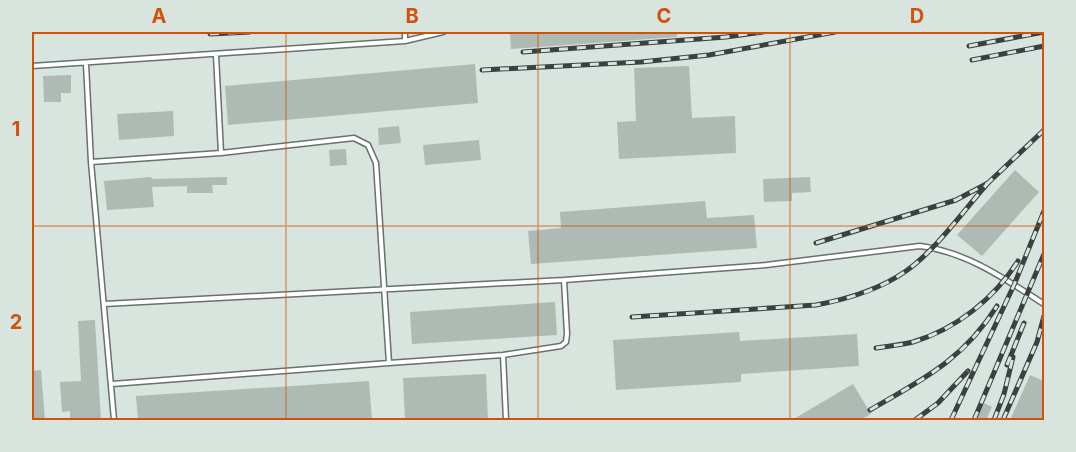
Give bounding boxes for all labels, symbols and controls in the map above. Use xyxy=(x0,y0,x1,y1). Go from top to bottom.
text: A xyxy=(152,4,167,28)
text: B xyxy=(405,4,419,28)
text: C xyxy=(657,4,671,28)
text: D xyxy=(910,4,924,28)
text: 1 xyxy=(12,117,20,141)
text: 2 xyxy=(10,310,22,334)

